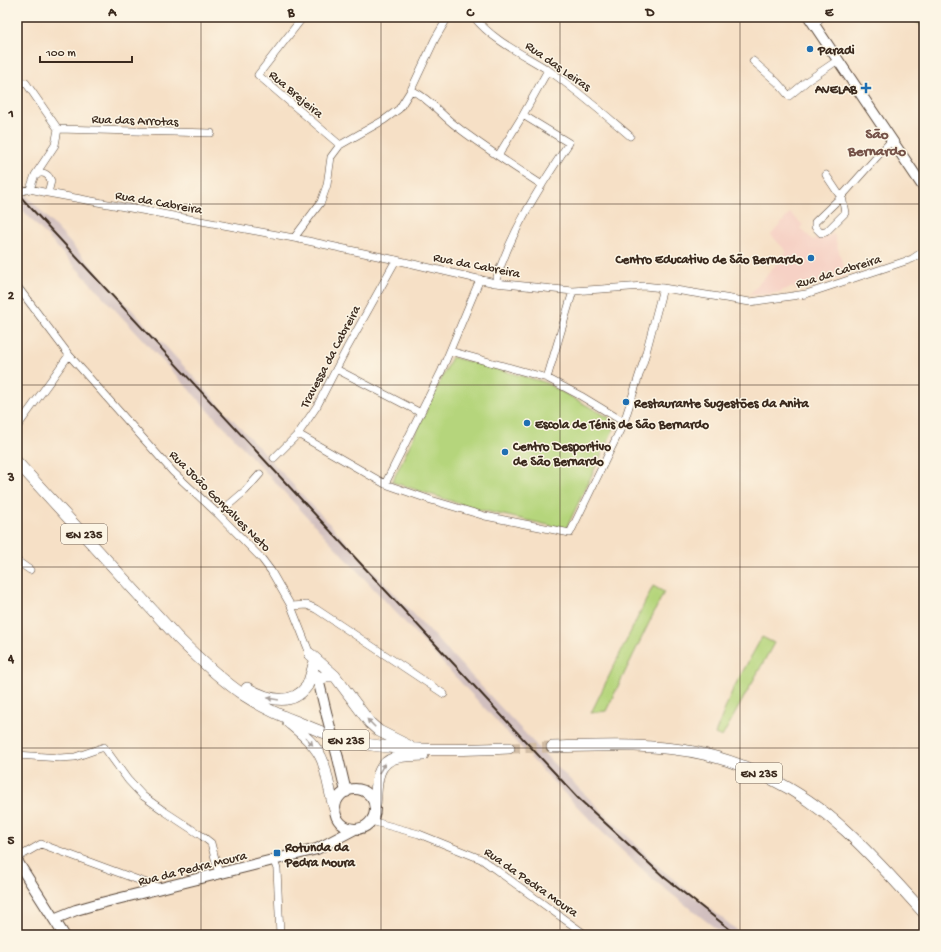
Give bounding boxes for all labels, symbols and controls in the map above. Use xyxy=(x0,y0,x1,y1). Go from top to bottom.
text: A xyxy=(107,6,117,21)
text: B xyxy=(287,6,296,21)
text: C xyxy=(465,6,475,21)
text: D xyxy=(645,6,655,21)
text: E xyxy=(825,6,834,21)
scale bar xyxy=(40,38,132,64)
street label: Rua das Leiras xyxy=(522,39,594,96)
marker: Paradi xyxy=(805,44,815,54)
place label: Paradi xyxy=(817,44,855,59)
text: 100 m xyxy=(45,47,76,61)
street label: Rua Brejeira xyxy=(265,68,326,122)
marker: AVELAB xyxy=(860,82,872,94)
place label: AVELAB xyxy=(814,83,858,98)
text: 1 xyxy=(7,107,14,122)
street label: Rua das Arrotas xyxy=(91,112,180,131)
district label: São Bernardo xyxy=(847,126,906,161)
street label: Rua da Cabreira xyxy=(114,188,204,219)
street label: Rua da Cabreira xyxy=(432,251,522,282)
street label: Rua da Cabreira xyxy=(794,252,884,292)
place label: Centro Educativo de São Bernardo xyxy=(614,253,803,268)
marker: Centro Educativo de São Bernardo xyxy=(806,253,816,263)
text: 2 xyxy=(8,289,15,304)
street label: Travessa da Cabreira xyxy=(297,303,365,412)
marker: Restaurante Sugestões da Anita xyxy=(621,397,631,407)
place label: Restaurante Sugestões da Anita xyxy=(633,397,810,412)
marker: Escola de Ténis de São Bernardo xyxy=(522,418,532,428)
place label: Escola de Ténis de São Bernardo xyxy=(535,418,709,433)
place label: Centro Desportivo de São Bernardo xyxy=(512,440,611,470)
marker: Centro Desportivo de São Bernardo xyxy=(500,447,510,457)
street label: Rua João Gonçalves Neto xyxy=(165,448,273,556)
text: 3 xyxy=(7,471,15,486)
road number: EN 235 xyxy=(61,524,107,544)
text: 4 xyxy=(7,652,15,667)
one-way arrow xyxy=(267,695,279,701)
one-way arrow xyxy=(366,718,376,728)
road number: EN 235 xyxy=(323,730,369,750)
one-way arrow xyxy=(304,736,313,746)
one-way arrow xyxy=(378,763,385,774)
road number: EN 235 xyxy=(736,763,782,783)
text: 5 xyxy=(8,834,15,849)
place label: Rotunda da Pedra Moura xyxy=(284,841,356,871)
street label: Rua da Pedra Moura xyxy=(481,845,581,922)
marker: Rotunda da Pedra Moura xyxy=(272,848,282,858)
street label: Rua da Pedra Moura xyxy=(137,849,249,890)

